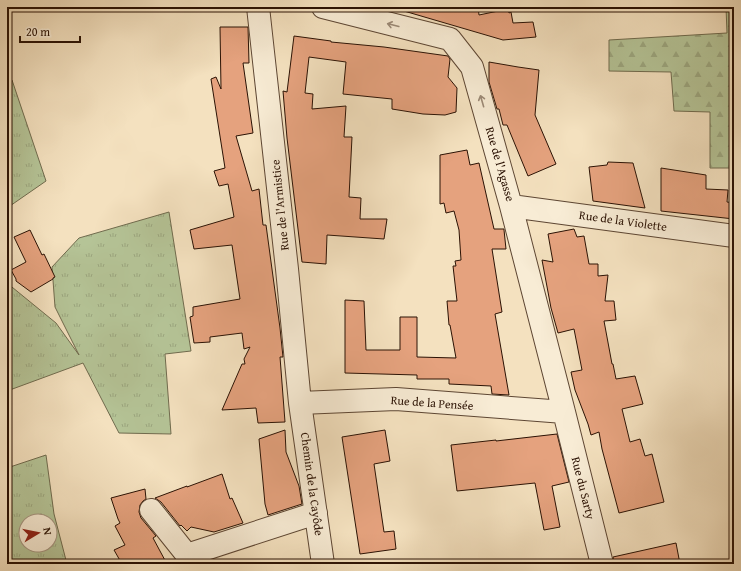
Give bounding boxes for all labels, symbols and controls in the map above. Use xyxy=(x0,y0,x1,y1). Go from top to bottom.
scale bar xyxy=(20,18,80,44)
one-way arrow xyxy=(387,21,400,28)
text: 20 m xyxy=(26,23,50,40)
one-way arrow xyxy=(478,95,485,108)
street label: Rue de l'Agasse xyxy=(482,125,519,204)
street label: Rue de l'Armistice xyxy=(266,158,293,251)
street label: Rue de la Violette xyxy=(578,206,668,235)
street label: Rue de la Pensée xyxy=(390,391,474,414)
street label: Chemin de la Cayôde xyxy=(297,431,328,537)
street label: Rue du Sarty xyxy=(568,455,599,521)
north arrow xyxy=(18,513,58,553)
text: N xyxy=(39,526,56,537)

